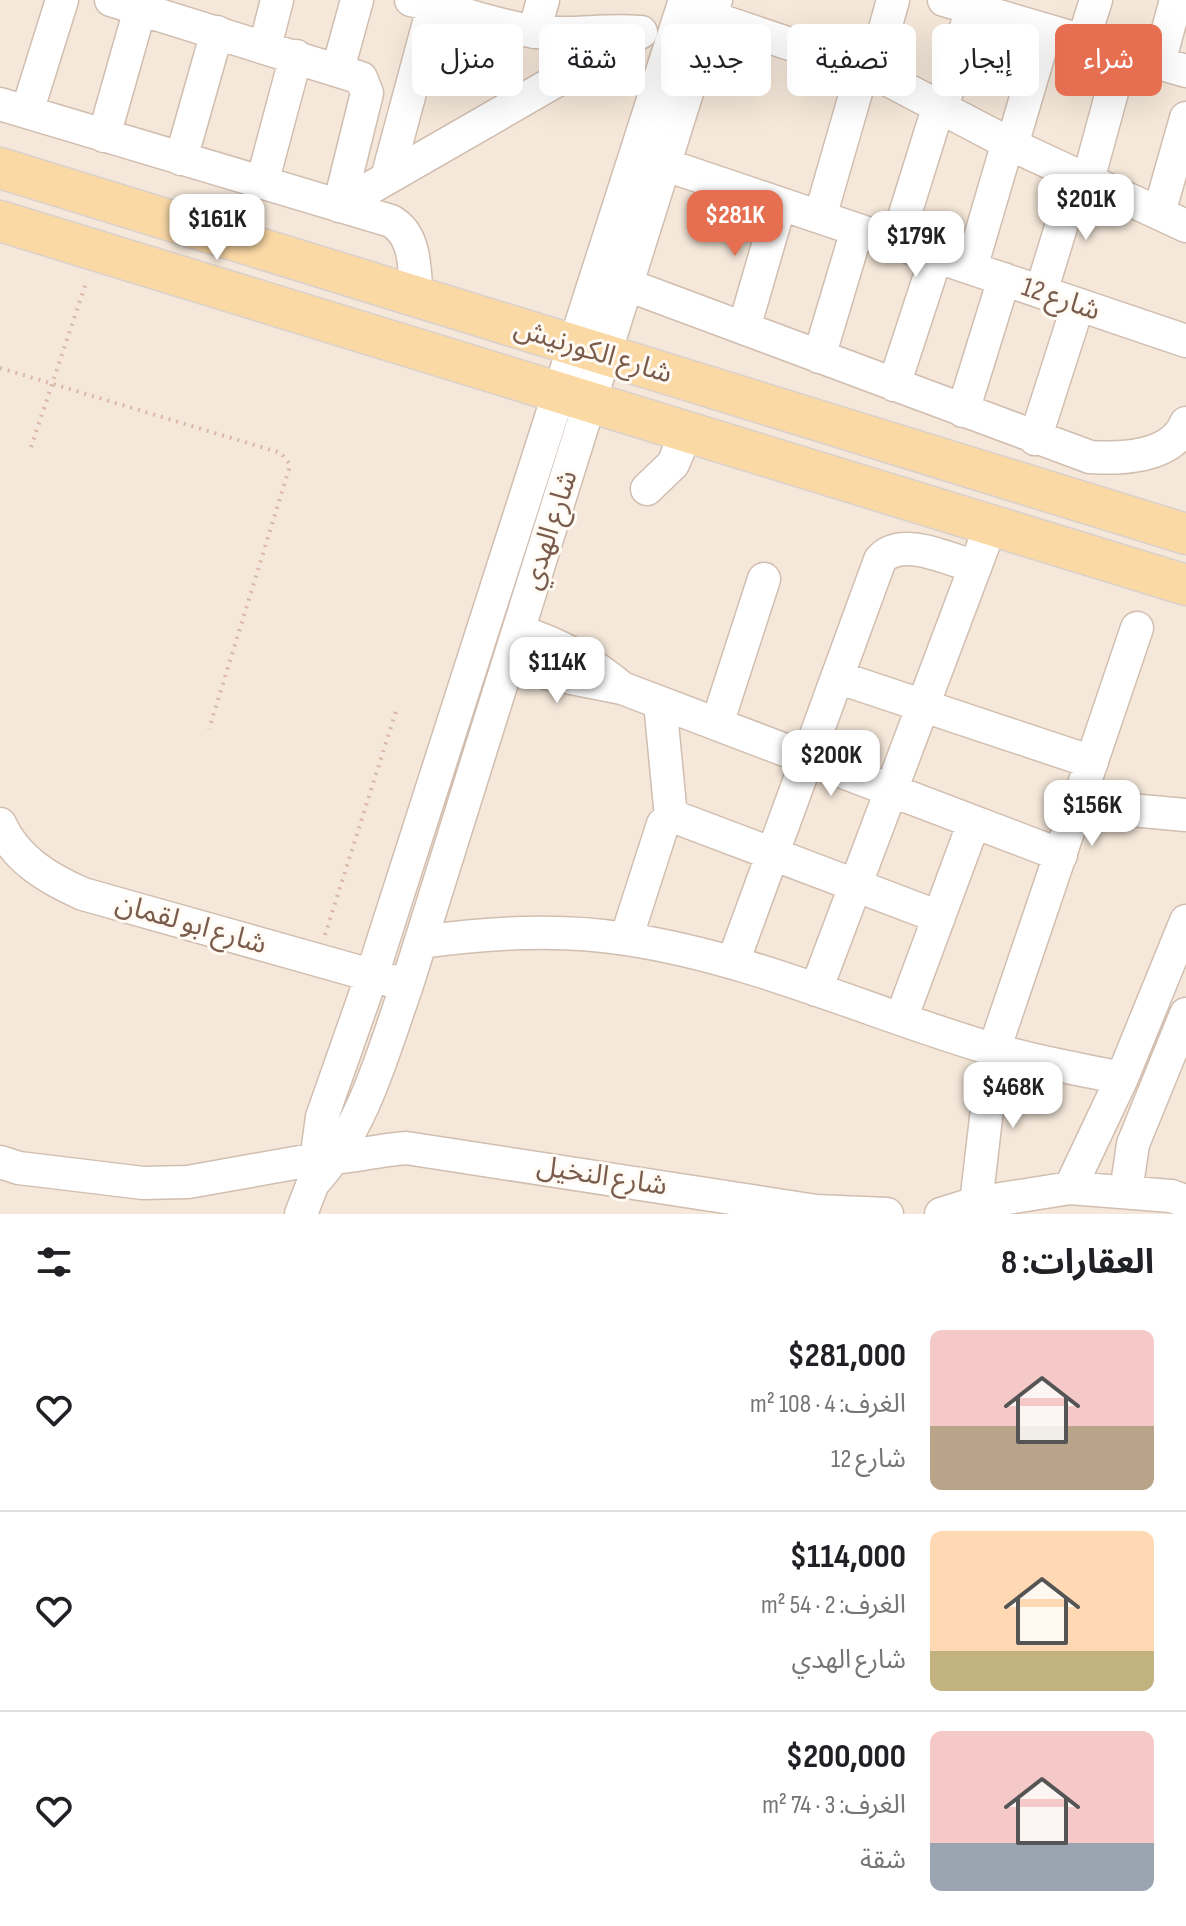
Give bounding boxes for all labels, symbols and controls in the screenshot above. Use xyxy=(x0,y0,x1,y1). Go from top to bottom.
chip: منزل xyxy=(412,24,523,96)
chip: شقة xyxy=(539,24,645,96)
chip: جديد xyxy=(661,24,771,96)
chip: تصفية xyxy=(787,24,916,96)
chip: إيجار xyxy=(932,24,1039,96)
chip: شراء xyxy=(1055,24,1162,96)
pin: $201K xyxy=(1030,174,1142,242)
text: $201K xyxy=(1056,184,1116,215)
pin: $281K xyxy=(679,190,791,258)
pin: $161K xyxy=(161,194,273,262)
text: $281K xyxy=(705,200,765,231)
text: $161K xyxy=(187,204,247,235)
pin: $179K xyxy=(860,211,972,279)
text: $179K xyxy=(886,221,946,252)
street label: شارع 12 xyxy=(1017,270,1105,331)
street label: شارع الكورنيش xyxy=(509,311,676,394)
street label: شارع الهدي xyxy=(515,466,588,595)
pin: $114K xyxy=(501,637,613,705)
text: $114K xyxy=(528,647,586,678)
pin: $200K xyxy=(775,730,887,798)
text: $200K xyxy=(800,740,862,771)
pin: $156K xyxy=(1036,780,1148,848)
text: $156K xyxy=(1062,790,1122,821)
street label: شارع ابو لقمان xyxy=(111,887,270,964)
pin: $468K xyxy=(957,1062,1069,1130)
text: $468K xyxy=(982,1072,1044,1103)
street label: شارع النخيل xyxy=(534,1149,669,1206)
icon: filters xyxy=(32,1240,76,1284)
text: العقارات: 8 xyxy=(1001,1242,1154,1283)
text: $281,000 xyxy=(787,1335,906,1376)
icon: home xyxy=(994,1362,1090,1458)
icon: heart xyxy=(32,1388,76,1432)
text: الغرف: 4 · 108 m² xyxy=(750,1389,906,1420)
text: شارع 12 xyxy=(831,1444,906,1475)
text: $114,000 xyxy=(790,1536,906,1577)
icon: home xyxy=(994,1563,1090,1659)
icon: heart xyxy=(32,1589,76,1633)
text: الغرف: 2 · 54 m² xyxy=(761,1590,906,1621)
text: شارع الهدي xyxy=(791,1645,906,1676)
text: $200,000 xyxy=(786,1736,906,1777)
icon: home xyxy=(994,1763,1090,1859)
icon: heart xyxy=(32,1789,76,1833)
text: الغرف: 3 · 74 m² xyxy=(762,1790,906,1821)
text: شقة xyxy=(860,1845,906,1876)

